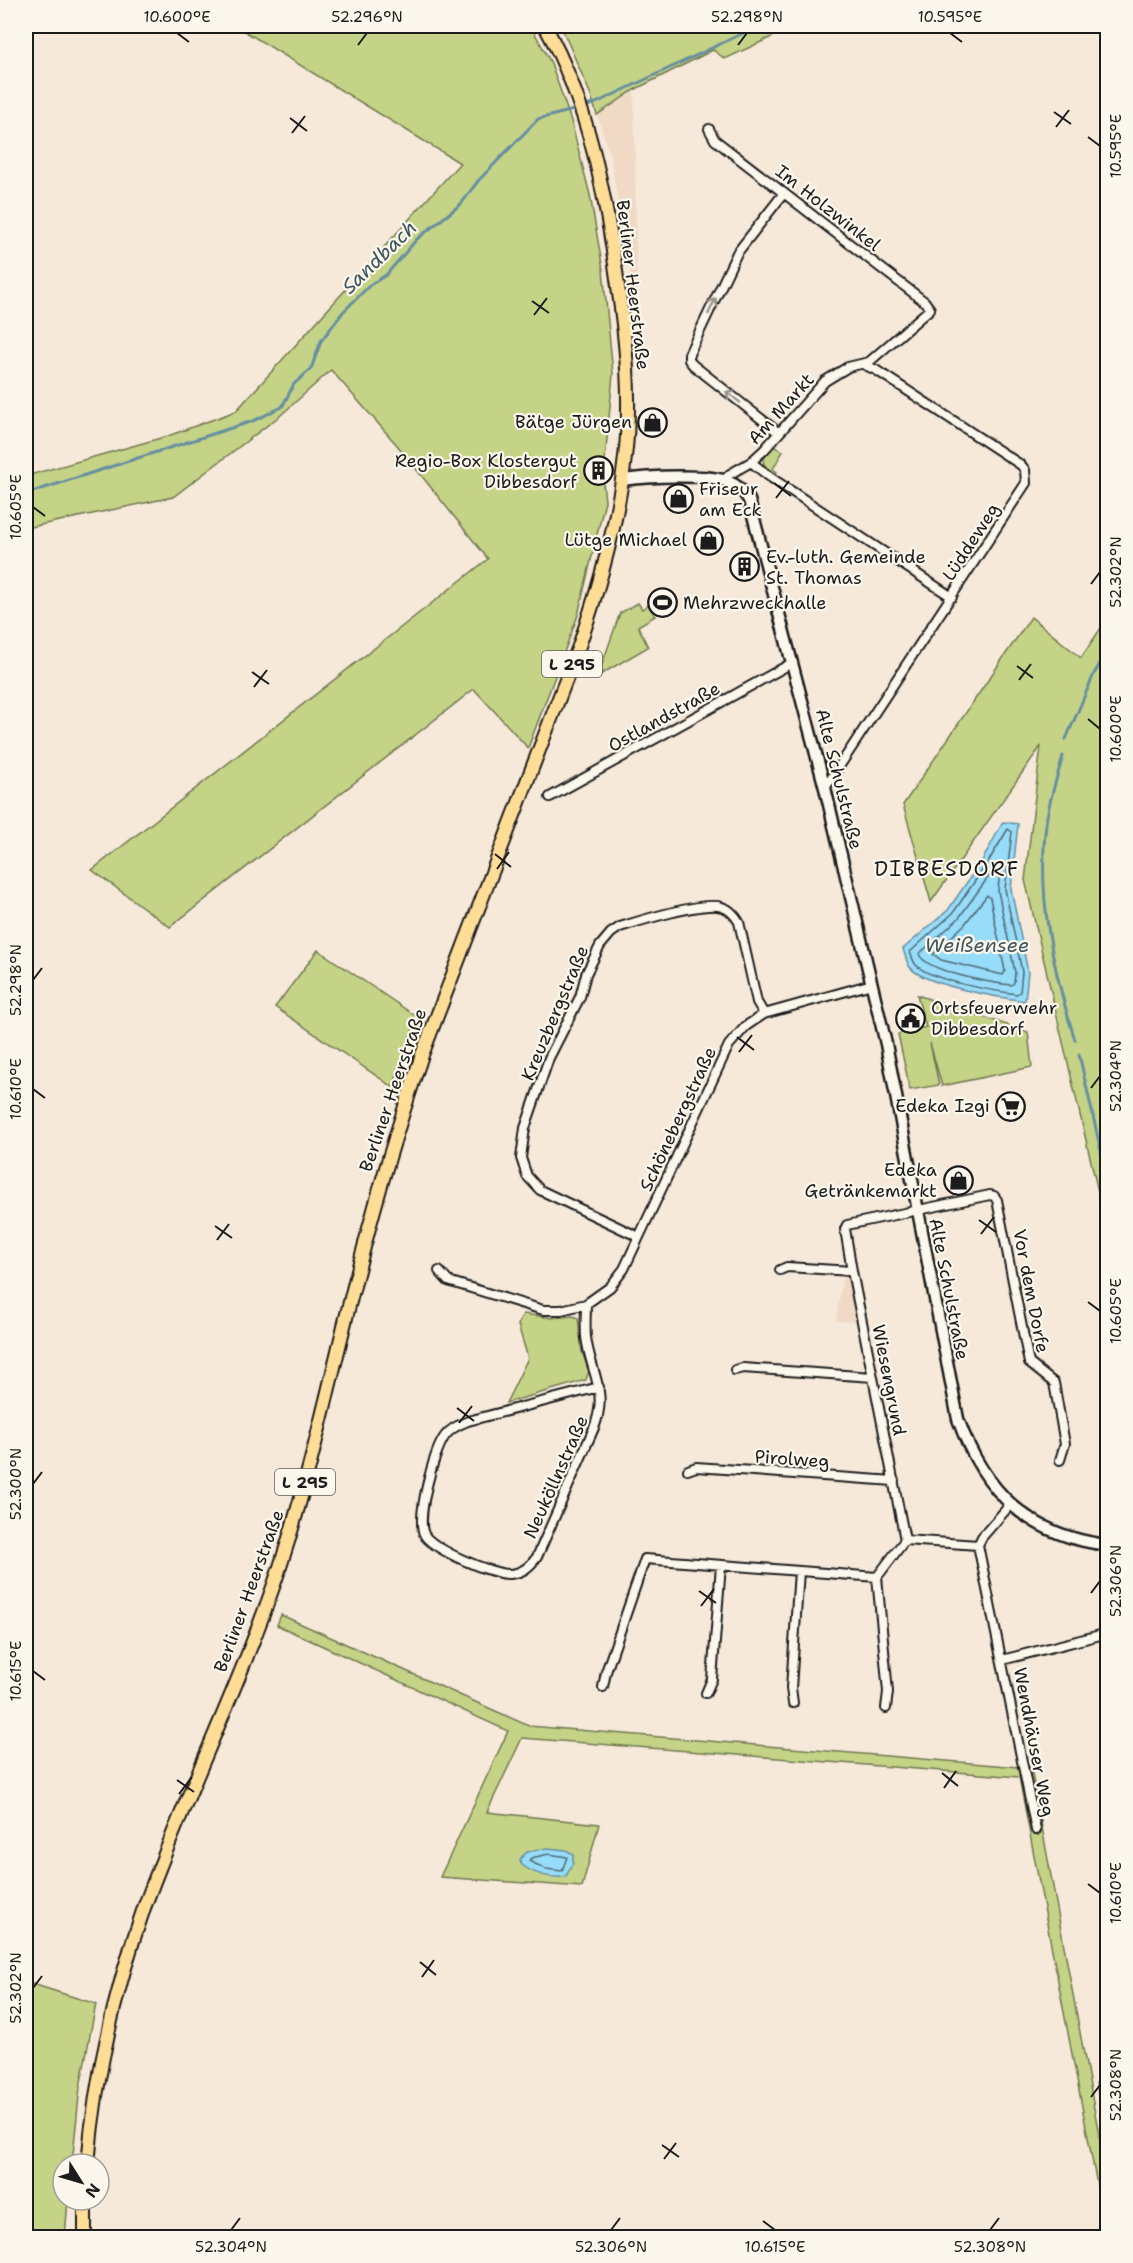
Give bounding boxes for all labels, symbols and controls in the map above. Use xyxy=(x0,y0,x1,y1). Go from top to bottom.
text: 10.600°E xyxy=(143,7,211,27)
text: 52.296°N xyxy=(331,7,403,27)
text: 52.298°N xyxy=(711,7,783,27)
text: 10.595°E xyxy=(918,7,982,27)
text: 10.595°E xyxy=(1106,114,1126,178)
street label: Im Holzwinkel xyxy=(770,159,886,257)
street label: Berliner Heerstraße xyxy=(611,199,655,371)
water label: Sandbach xyxy=(336,215,422,299)
one-way arrow xyxy=(706,298,718,316)
street label: Am Markt xyxy=(743,368,820,450)
one-way arrow xyxy=(726,390,742,403)
shop icon: Bätge Jürgen xyxy=(637,406,669,438)
place label: Bätge Jürgen xyxy=(515,410,632,434)
place label: Regio-Box Klostergut Dibbesdorf xyxy=(395,449,577,494)
building icon: Regio-Box Klostergut Dibbesdorf xyxy=(582,455,614,487)
text: 10.605°E xyxy=(6,474,26,540)
place label: Friseur am Eck xyxy=(699,477,762,522)
shop icon: Friseur am Eck xyxy=(662,483,694,515)
street label: Lüddeweg xyxy=(937,498,1005,586)
shop icon: Lütge Michael xyxy=(692,524,724,556)
place label: Lütge Michael xyxy=(565,528,688,552)
text: 52.302°N xyxy=(1106,536,1126,608)
place label: Ev.-luth. Gemeinde St. Thomas xyxy=(766,545,926,590)
building icon: Ev.-luth. Gemeinde St. Thomas xyxy=(729,551,761,583)
sports icon: Mehrzweckhalle xyxy=(646,587,678,619)
place label: Mehrzweckhalle xyxy=(683,591,826,615)
road number: L 295 xyxy=(542,651,602,677)
street label: Ostlandstraße xyxy=(604,676,724,758)
text: 10.600°E xyxy=(1106,695,1126,763)
street label: Alte Schulstraße xyxy=(810,706,868,852)
district label: DIBBESDORF xyxy=(874,855,1020,883)
water label: Weißensee xyxy=(925,932,1029,958)
street label: Kreuzbergstraße xyxy=(516,942,594,1084)
text: 52.298°N xyxy=(6,944,26,1016)
place label: Ortsfeuerwehr Dibbesdorf xyxy=(931,996,1057,1041)
public building icon: Ortsfeuerwehr Dibbesdorf xyxy=(894,1002,926,1034)
street label: Berliner Heerstraße xyxy=(354,1005,432,1175)
text: 52.304°N xyxy=(1106,1040,1126,1112)
street label: Schönebergstraße xyxy=(634,1043,722,1195)
text: 10.610°E xyxy=(6,1058,26,1120)
supermarket icon: Edeka Izgi xyxy=(995,1090,1027,1122)
place label: Edeka Izgi xyxy=(895,1094,990,1118)
place label: Edeka Getränkemarkt xyxy=(805,1158,937,1203)
shop icon: Edeka Getränkemarkt xyxy=(942,1164,974,1196)
street label: Alte Schulstraße xyxy=(923,1216,975,1362)
street label: Vor dem Dorfe xyxy=(1007,1227,1055,1355)
text: 10.605°E xyxy=(1106,1278,1126,1344)
street label: Wiesengrund xyxy=(866,1322,912,1438)
street label: Neuköllnstraße xyxy=(518,1412,594,1542)
street label: Pirolweg xyxy=(754,1444,830,1474)
text: 52.300°N xyxy=(6,1448,26,1520)
road number: L 295 xyxy=(275,1469,335,1495)
street label: Berliner Heerstraße xyxy=(208,1506,290,1676)
text: 52.306°N xyxy=(1106,1545,1126,1617)
text: 10.615°E xyxy=(6,1641,26,1701)
street label: Wendhäuser Weg xyxy=(1008,1665,1060,1819)
text: 10.610°E xyxy=(1106,1862,1126,1924)
text: 52.302°N xyxy=(6,1952,26,2024)
text: 52.308°N xyxy=(1106,2049,1126,2121)
north arrow xyxy=(51,2152,111,2212)
text: N xyxy=(80,2179,105,2202)
text: 52.304°N xyxy=(195,2237,267,2257)
text: 52.306°N xyxy=(575,2237,647,2257)
text: 10.615°E xyxy=(745,2237,805,2257)
text: 52.308°N xyxy=(954,2237,1026,2257)

